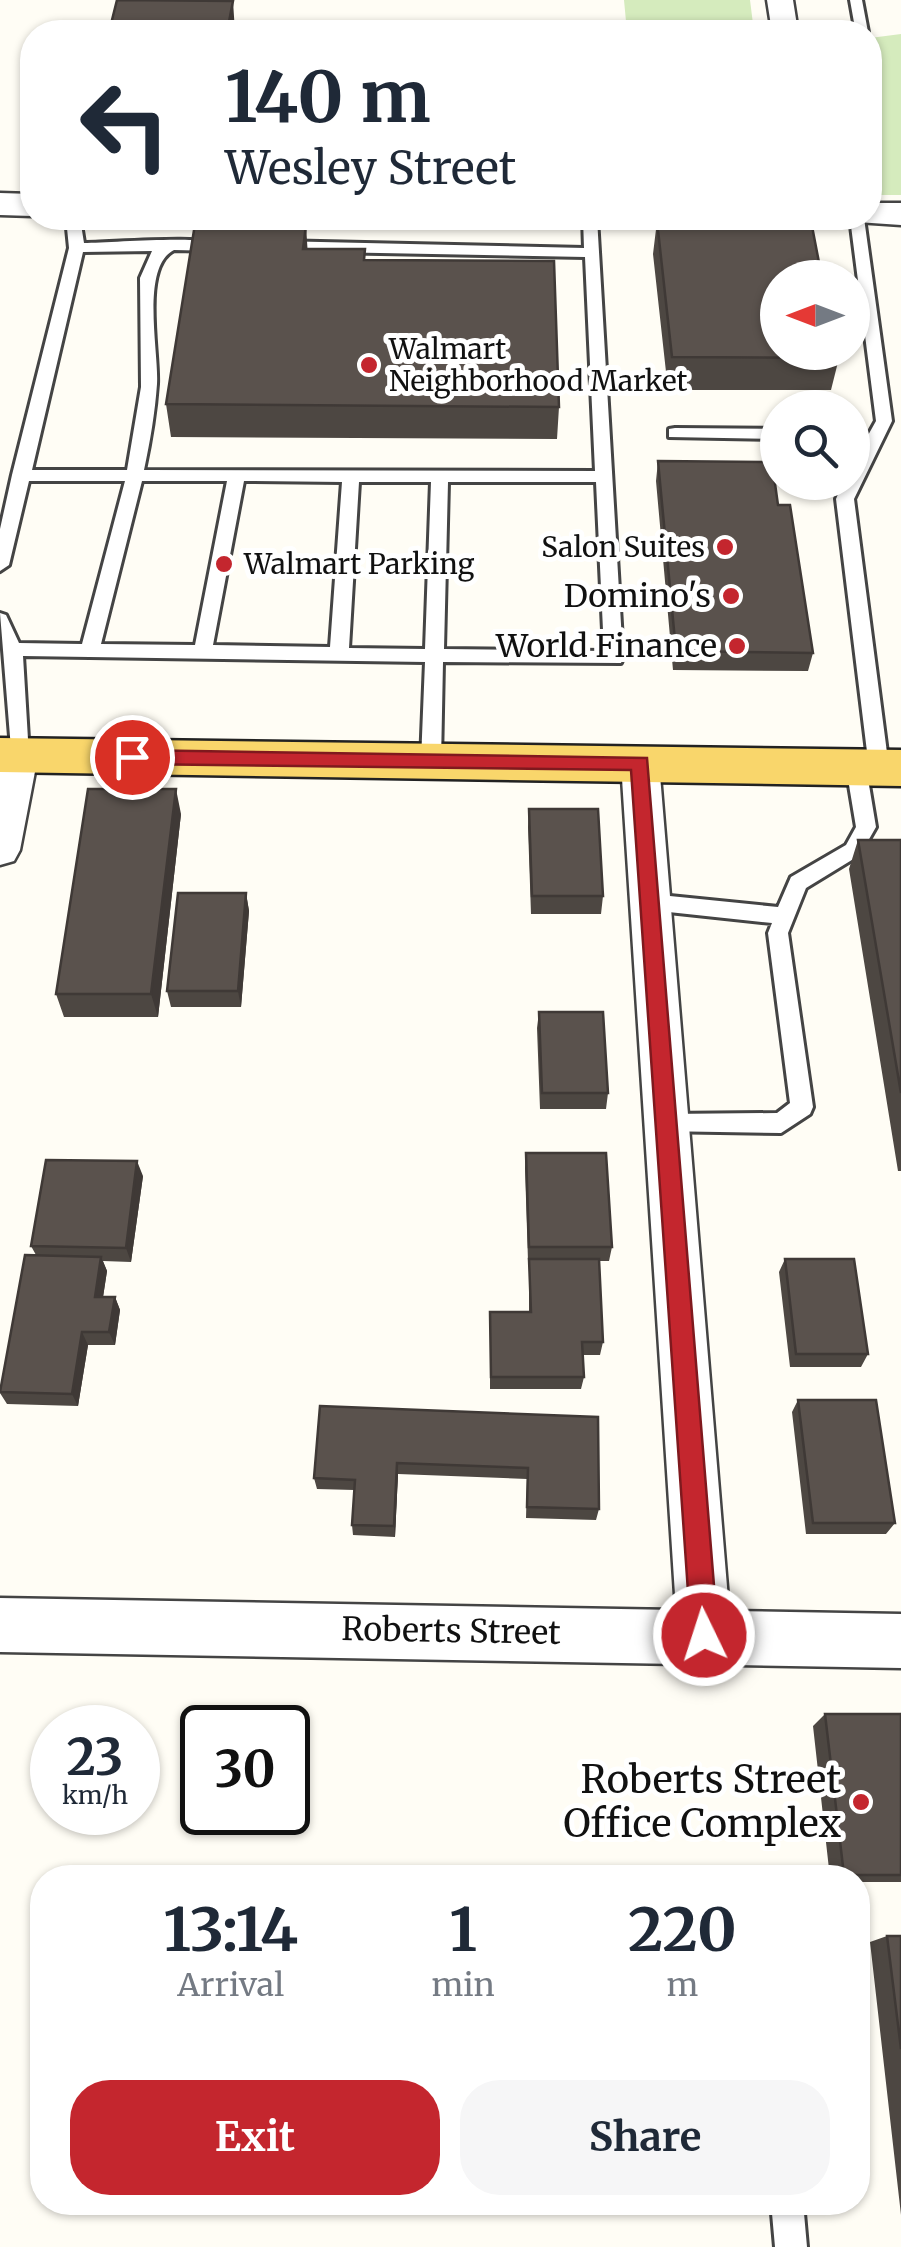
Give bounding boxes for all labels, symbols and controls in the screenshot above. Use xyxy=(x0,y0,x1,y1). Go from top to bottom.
text: 140 m xyxy=(225,53,431,141)
icon: left xyxy=(60,60,190,190)
text: Wesley Street xyxy=(225,140,516,196)
north arrow xyxy=(760,260,870,370)
map controls xyxy=(760,260,870,500)
place label: Walmart Neighborhood Market xyxy=(388,331,688,399)
marker: Walmart Neighborhood Market xyxy=(358,354,380,376)
button: search xyxy=(760,390,870,500)
place label: Salon Suites xyxy=(541,529,705,565)
marker: Salon Suites xyxy=(714,536,736,558)
place label: Walmart Parking xyxy=(243,546,474,582)
marker: Walmart Parking xyxy=(213,553,235,575)
place label: Domino's xyxy=(564,576,711,616)
marker: Domino's xyxy=(720,585,742,607)
place label: World Finance xyxy=(495,626,717,666)
marker: World Finance xyxy=(726,635,748,657)
pin xyxy=(90,715,175,800)
icon: arrive xyxy=(105,730,160,785)
position arrow xyxy=(652,1583,756,1687)
street label: Roberts Street xyxy=(341,1609,561,1653)
speed limit sign: 30 xyxy=(180,1705,310,1835)
text: 23 xyxy=(67,1726,123,1789)
place label: Roberts Street Office Complex xyxy=(563,1756,841,1847)
text: km/h xyxy=(62,1779,128,1811)
marker: Roberts Street Office Complex xyxy=(850,1791,872,1813)
text: 13:14 xyxy=(163,1892,298,1967)
text: 1 xyxy=(449,1892,477,1967)
text: 220 xyxy=(628,1892,737,1967)
text: Arrival xyxy=(177,1965,284,2005)
text: min xyxy=(431,1965,495,2005)
text: m xyxy=(666,1965,698,2005)
button: Exit xyxy=(70,2080,440,2195)
button: Share xyxy=(460,2080,830,2195)

